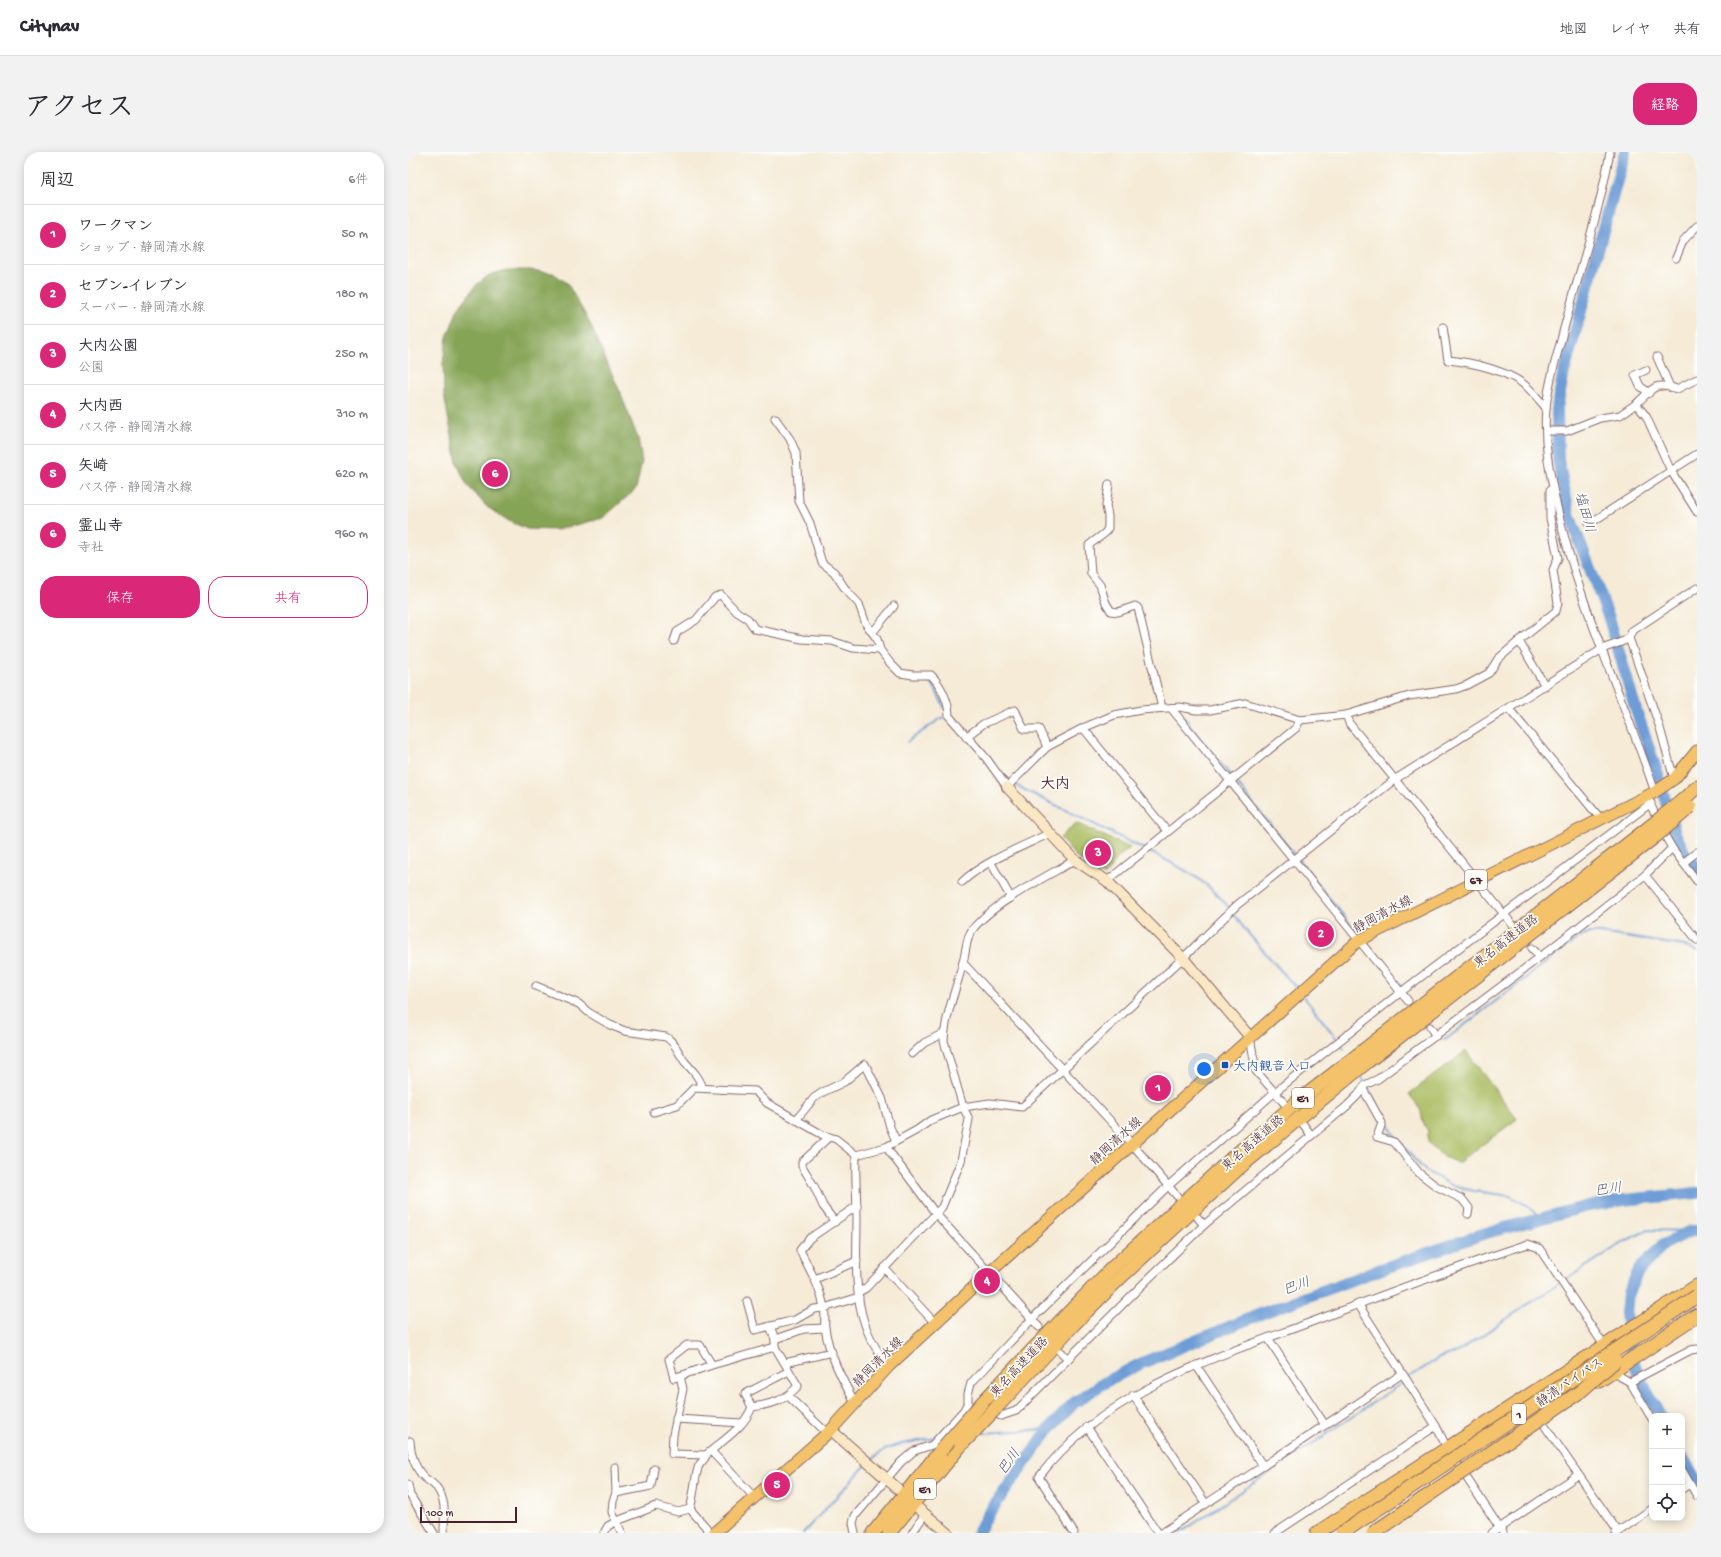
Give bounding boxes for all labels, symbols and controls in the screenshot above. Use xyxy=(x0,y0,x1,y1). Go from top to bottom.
text: Citynav xyxy=(20,16,79,39)
text: 地図 xyxy=(1560,22,1588,39)
text: レイヤ xyxy=(1610,22,1651,39)
text: 共有 xyxy=(1673,22,1701,39)
button: 経路 xyxy=(1633,83,1697,125)
text: アクセス xyxy=(24,93,134,126)
text: 周辺 xyxy=(40,172,74,192)
text: 6件 xyxy=(348,173,368,188)
text: ワークマン xyxy=(78,218,153,236)
text: 1 xyxy=(50,227,56,242)
text: 50 m xyxy=(341,227,368,242)
text: ショップ · 静岡清水線 xyxy=(78,241,205,256)
text: セブン-イレブン xyxy=(78,278,188,296)
text: 2 xyxy=(50,287,56,302)
text: 180 m xyxy=(336,287,368,302)
text: スーパー · 静岡清水線 xyxy=(78,301,205,316)
text: 大内公園 xyxy=(78,338,138,356)
text: 3 xyxy=(50,347,56,362)
text: 250 m xyxy=(335,347,368,362)
text: 公園 xyxy=(78,361,104,376)
text: 大内西 xyxy=(78,398,123,416)
text: 4 xyxy=(50,407,56,422)
text: 310 m xyxy=(336,407,368,422)
text: バス停 · 静岡清水線 xyxy=(78,421,192,436)
text: 矢崎 xyxy=(78,458,108,476)
pin: 6 xyxy=(482,459,508,489)
text: 5 xyxy=(50,467,56,482)
text: 620 m xyxy=(335,467,368,482)
text: バス停 · 静岡清水線 xyxy=(78,481,192,496)
water label: 塩田川 xyxy=(1570,490,1599,535)
text: 霊山寺 xyxy=(78,518,123,536)
text: 6 xyxy=(50,527,56,542)
text: 960 m xyxy=(335,527,368,542)
text: 寺社 xyxy=(78,541,104,556)
button: 保存 xyxy=(40,576,200,618)
button: 共有 xyxy=(208,576,368,618)
district label: 大内 xyxy=(1040,775,1070,794)
pin: 3 xyxy=(1085,838,1111,868)
road number: 67 xyxy=(1465,870,1487,890)
street label: 静岡清水線 xyxy=(1350,892,1416,937)
street label: 東名高速道路 xyxy=(1471,912,1542,972)
pin: 2 xyxy=(1308,919,1334,949)
your location xyxy=(1194,1059,1214,1079)
place label: 大内観音入口 xyxy=(1233,1059,1311,1075)
marker: 大内観音入口 xyxy=(1220,1060,1230,1070)
pin: 1 xyxy=(1145,1073,1171,1103)
road number: E1 xyxy=(1292,1088,1314,1108)
street label: 静岡清水線 xyxy=(1087,1113,1147,1169)
street label: 東名高速道路 xyxy=(1219,1113,1288,1175)
water label: 巴川 xyxy=(1593,1180,1623,1201)
pin: 4 xyxy=(974,1266,1000,1296)
water label: 巴川 xyxy=(1281,1275,1313,1300)
street label: 静岡清水線 xyxy=(850,1333,908,1391)
street label: 東名高速道路 xyxy=(988,1334,1052,1401)
street label: 静清バイパス xyxy=(1533,1354,1607,1411)
road number: 1 xyxy=(1512,1404,1526,1424)
map controls xyxy=(1649,1413,1685,1521)
button: + xyxy=(1649,1413,1685,1449)
water label: 巴川 xyxy=(995,1446,1025,1479)
button: − xyxy=(1649,1449,1685,1485)
pin: 5 xyxy=(764,1470,790,1500)
road number: E1 xyxy=(914,1479,936,1499)
button: locate xyxy=(1649,1485,1685,1521)
scale bar xyxy=(420,1505,517,1524)
text: 100 m xyxy=(426,1508,453,1520)

